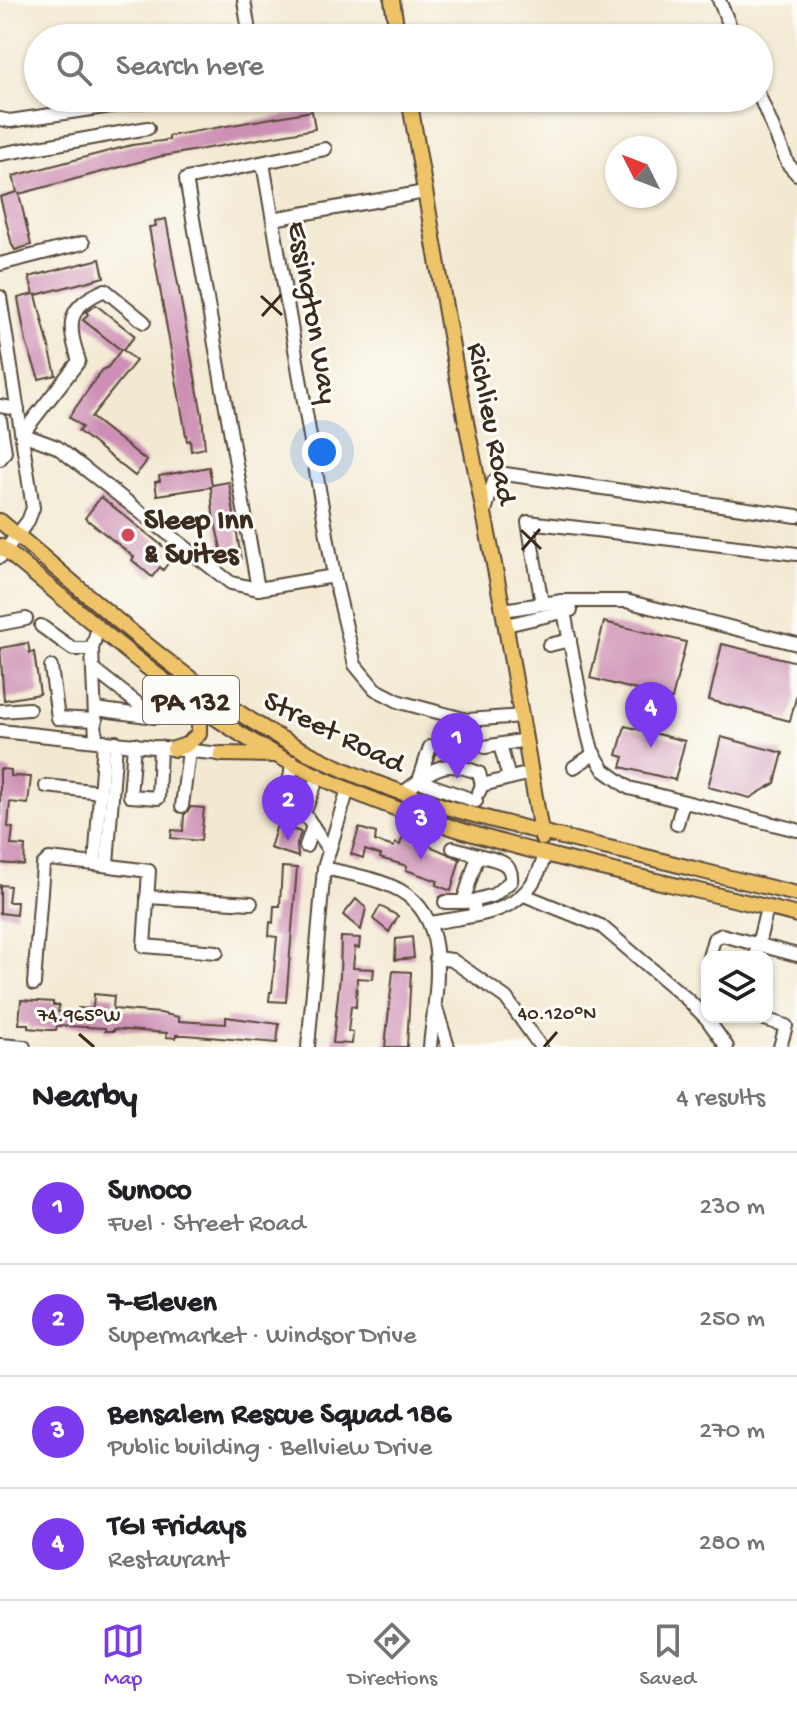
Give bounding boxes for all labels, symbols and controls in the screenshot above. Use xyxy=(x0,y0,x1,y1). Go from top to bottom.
search box xyxy=(24,24,773,112)
icon: search xyxy=(52,46,96,90)
text: Search here xyxy=(116,51,264,86)
north arrow xyxy=(605,136,677,208)
street label: Essington Way xyxy=(277,219,344,407)
street label: Richlieu Road xyxy=(457,340,523,510)
your location xyxy=(302,432,342,472)
place label: Sleep Inn & Suites xyxy=(144,505,254,574)
marker: Sleep Inn & Suites xyxy=(119,526,137,544)
road number: PA 132 xyxy=(143,676,239,724)
pin: 4 xyxy=(625,682,677,748)
street label: Street Road xyxy=(257,685,411,784)
pin: 1 xyxy=(431,713,483,779)
pin: 2 xyxy=(262,775,314,841)
pin: 3 xyxy=(395,794,447,860)
map controls xyxy=(701,951,773,1023)
button: layers xyxy=(701,951,773,1023)
text: 40.120°N xyxy=(518,1004,596,1027)
text: 74.965°W xyxy=(37,1006,120,1029)
text: Nearby xyxy=(32,1079,137,1119)
text: 4 results xyxy=(676,1084,765,1115)
text: Sunoco xyxy=(108,1175,192,1210)
text: 1 xyxy=(53,1193,63,1224)
text: 230 m xyxy=(699,1193,765,1224)
text: Fuel · Street Road xyxy=(108,1210,305,1241)
text: 7-Eleven xyxy=(108,1287,217,1322)
text: 2 xyxy=(52,1305,64,1336)
text: 250 m xyxy=(699,1305,765,1336)
text: Supermarket · Windsor Drive xyxy=(108,1322,416,1353)
text: Bensalem Rescue Squad 186 xyxy=(108,1399,451,1434)
text: 3 xyxy=(51,1417,65,1448)
text: 270 m xyxy=(699,1417,765,1448)
text: Public building · Bellview Drive xyxy=(108,1434,432,1465)
text: TGI Fridays xyxy=(108,1511,245,1546)
text: 4 xyxy=(52,1529,64,1560)
text: 280 m xyxy=(699,1529,765,1560)
text: Restaurant xyxy=(108,1546,228,1577)
tab: Map xyxy=(101,1619,145,1693)
tab: Directions xyxy=(348,1619,437,1693)
tab: Saved xyxy=(639,1619,696,1693)

